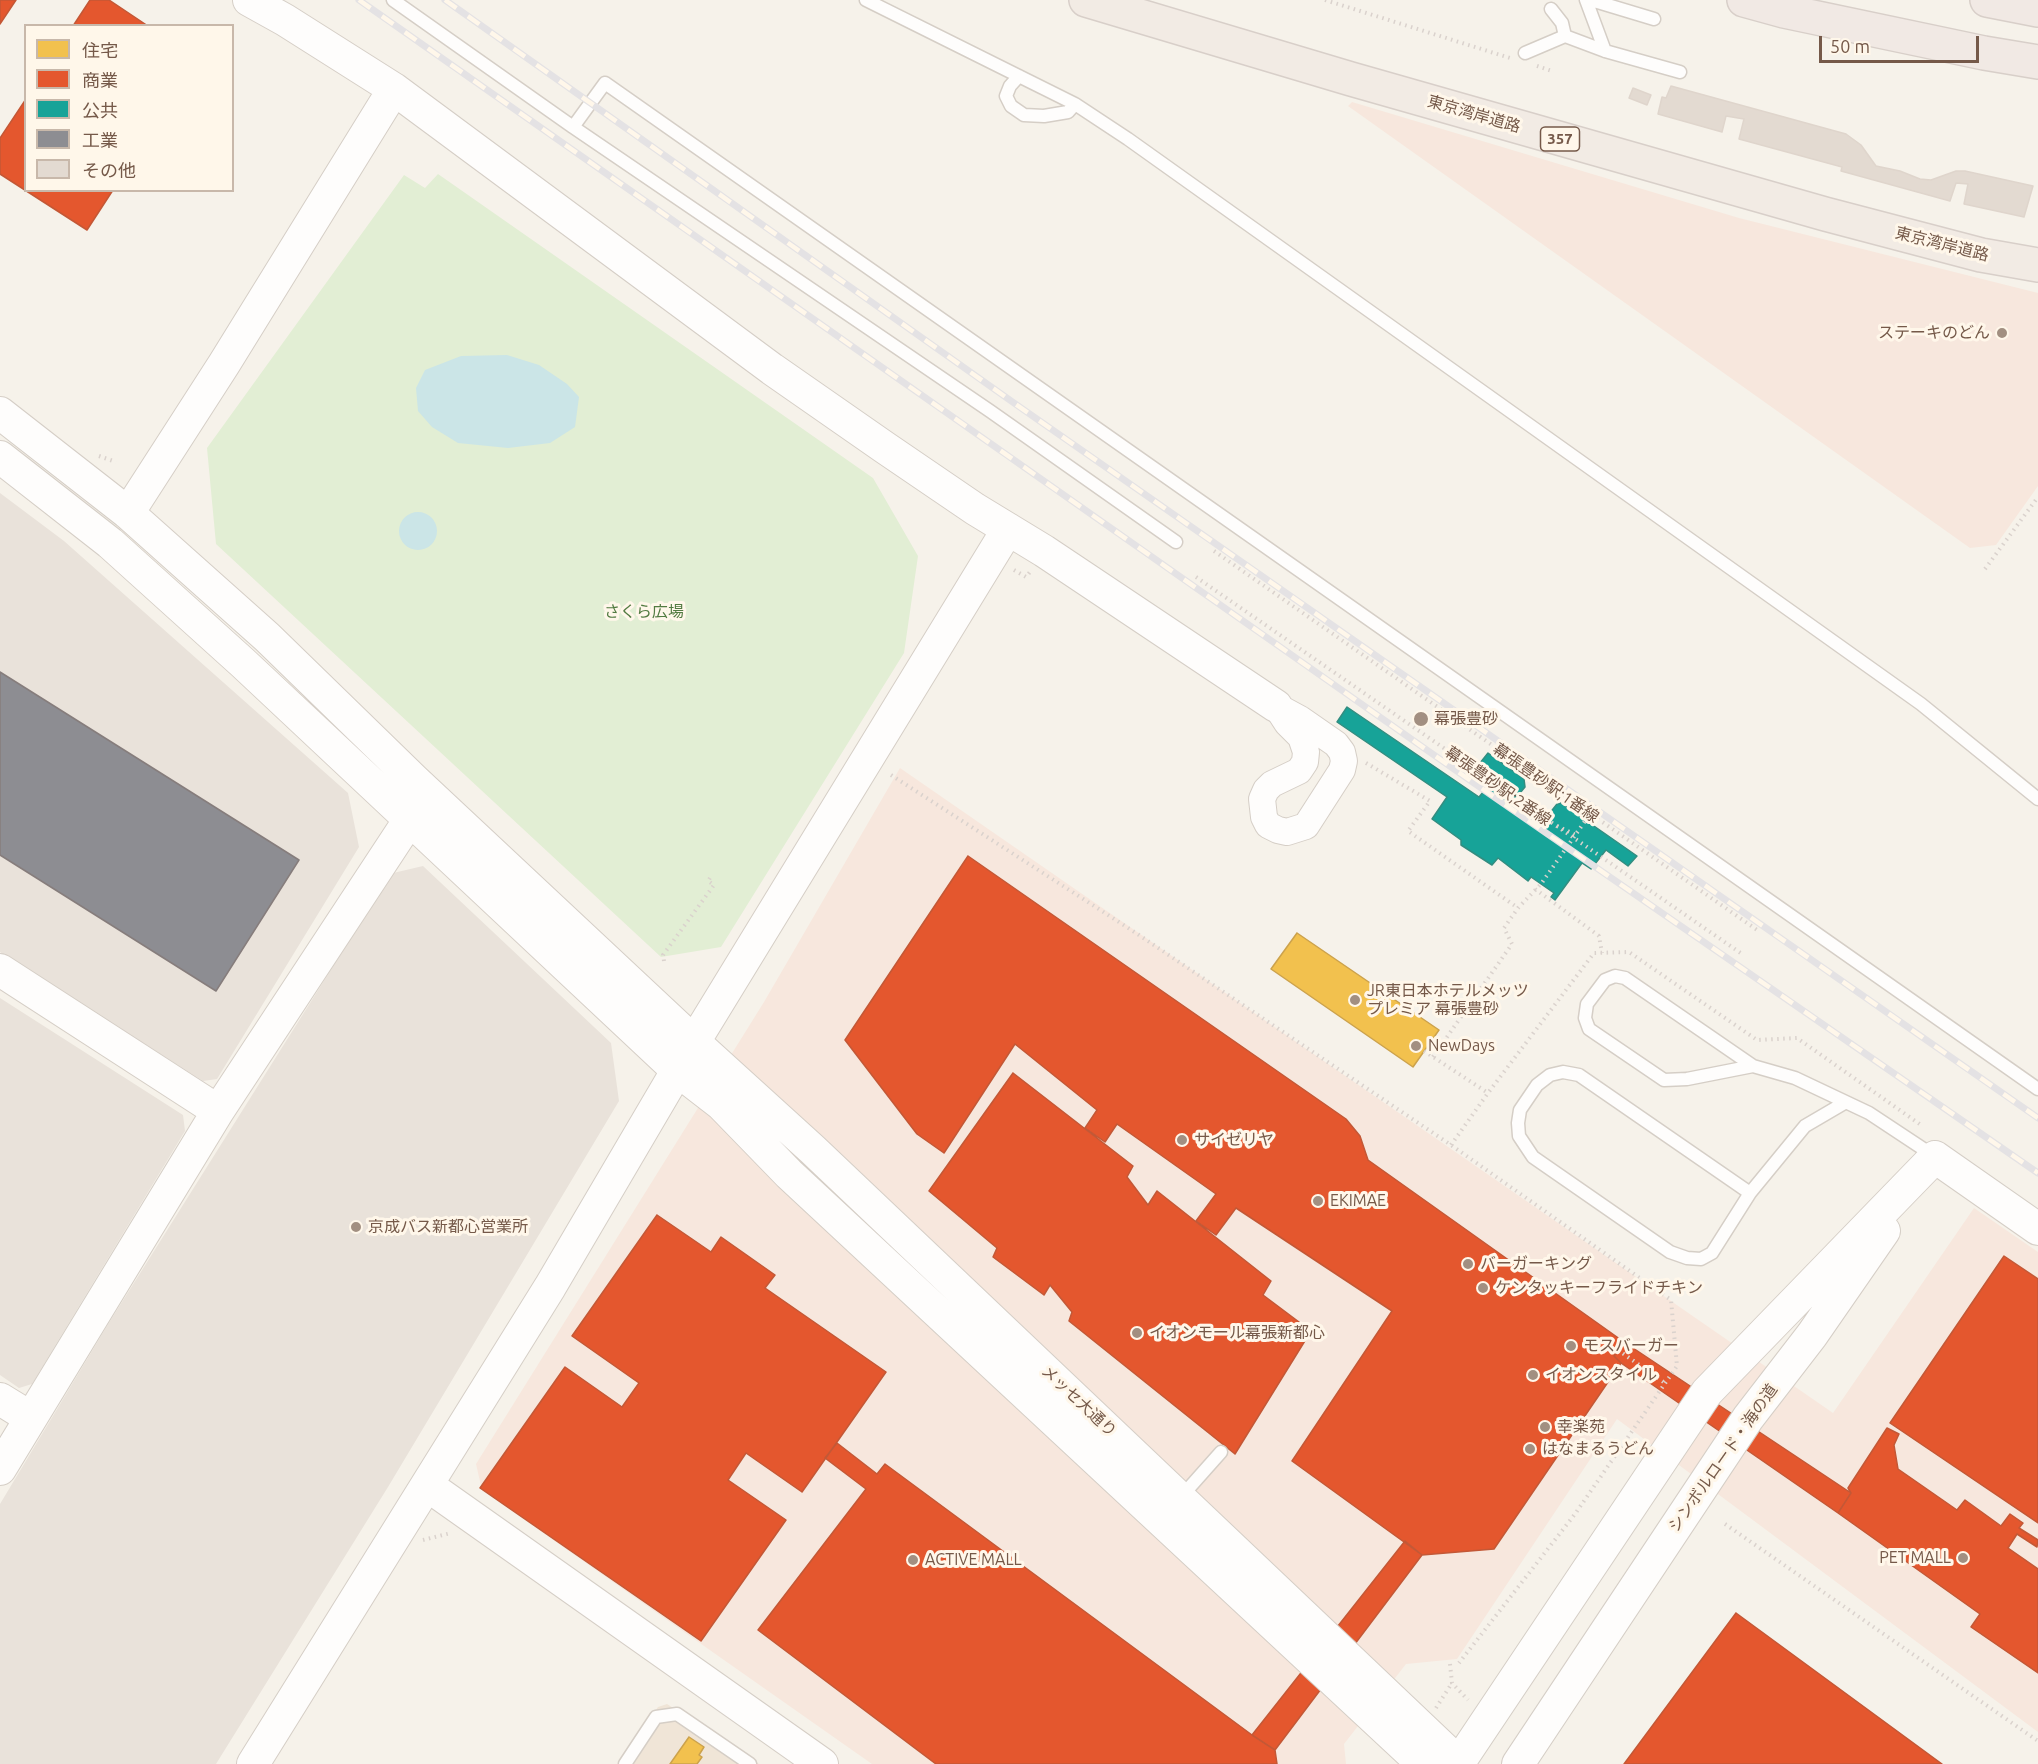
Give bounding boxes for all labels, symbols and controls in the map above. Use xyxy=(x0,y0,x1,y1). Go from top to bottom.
legend xyxy=(24,24,234,192)
scale bar xyxy=(1822,24,1982,62)
text: 50 m xyxy=(1830,36,1870,56)
text: 住宅 xyxy=(82,40,118,60)
text: 商業 xyxy=(82,70,118,90)
street label: 東京湾岸道路 xyxy=(1425,92,1523,136)
text: 公共 xyxy=(82,100,118,120)
road number: 357 xyxy=(1540,127,1580,151)
text: 工業 xyxy=(82,130,118,150)
text: その他 xyxy=(82,160,136,180)
street label: 東京湾岸道路 xyxy=(1893,223,1991,265)
place label: ステーキのどん xyxy=(1878,323,1990,343)
marker: ステーキのどん xyxy=(1995,326,2009,340)
park label: さくら広場 xyxy=(604,602,684,622)
place label: 幕張豊砂 xyxy=(1434,709,1498,729)
marker: 幕張豊砂 xyxy=(1412,710,1430,728)
street label: 幕張豊砂駅;1番線 xyxy=(1489,739,1603,827)
street label: 幕張豊砂駅;2番線 xyxy=(1441,742,1555,830)
place label: JR東日本ホテルメッツ プレミア 幕張豊砂 xyxy=(1367,981,1529,1019)
marker: JR東日本ホテルメッツ プレミア 幕張豊砂 xyxy=(1348,993,1362,1007)
place label: NewDays xyxy=(1428,1036,1495,1056)
marker: NewDays xyxy=(1409,1039,1423,1053)
place label: サイゼリヤ xyxy=(1194,1130,1274,1150)
marker: サイゼリヤ xyxy=(1175,1133,1189,1147)
place label: EKIMAE xyxy=(1330,1191,1386,1211)
marker: EKIMAE xyxy=(1311,1194,1325,1208)
place label: 京成バス新都心営業所 xyxy=(368,1217,528,1237)
marker: 京成バス新都心営業所 xyxy=(349,1220,363,1234)
place label: バーガーキング xyxy=(1480,1254,1592,1274)
marker: バーガーキング xyxy=(1461,1257,1475,1271)
place label: ケンタッキーフライドチキン xyxy=(1495,1278,1703,1298)
marker: ケンタッキーフライドチキン xyxy=(1476,1281,1490,1295)
place label: イオンモール幕張新都心 xyxy=(1149,1323,1325,1343)
marker: イオンモール幕張新都心 xyxy=(1130,1326,1144,1340)
place label: モスバーガー xyxy=(1583,1336,1679,1356)
marker: モスバーガー xyxy=(1564,1339,1578,1353)
street label: メッセ大通り xyxy=(1037,1361,1121,1441)
place label: イオンスタイル xyxy=(1545,1365,1657,1385)
marker: イオンスタイル xyxy=(1526,1368,1540,1382)
street label: シンボルロード・海の道 xyxy=(1665,1380,1781,1536)
place label: 幸楽苑 xyxy=(1557,1417,1605,1437)
marker: 幸楽苑 xyxy=(1538,1420,1552,1434)
place label: はなまるうどん xyxy=(1542,1439,1654,1459)
marker: はなまるうどん xyxy=(1523,1442,1537,1456)
place label: PET MALL xyxy=(1879,1548,1951,1568)
place label: ACTIVE MALL xyxy=(925,1550,1022,1570)
marker: PET MALL xyxy=(1956,1551,1970,1565)
marker: ACTIVE MALL xyxy=(906,1553,920,1567)

